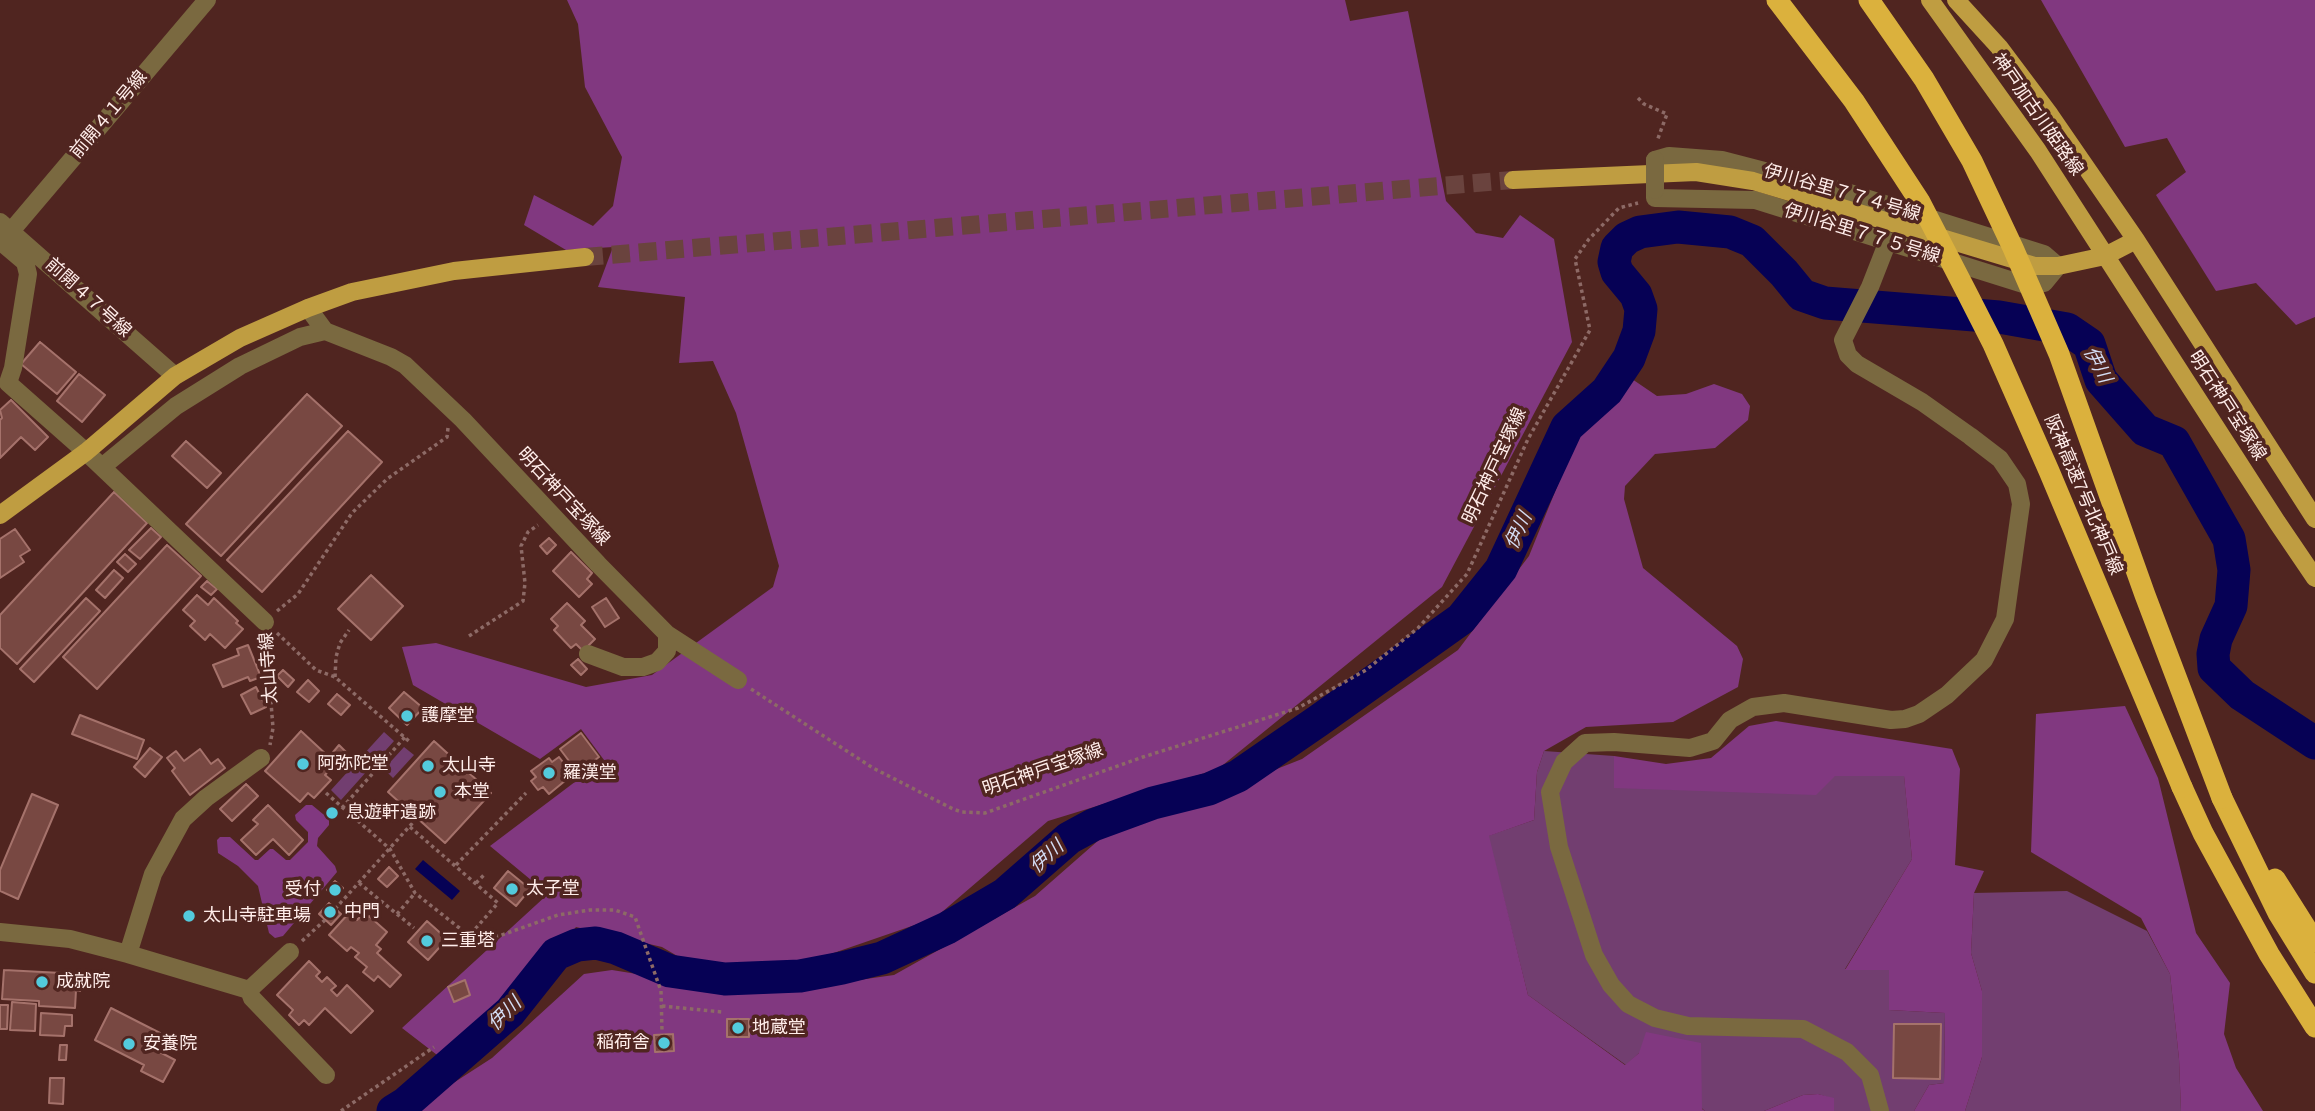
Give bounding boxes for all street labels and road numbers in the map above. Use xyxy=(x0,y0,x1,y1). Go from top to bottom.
street label: 神戸加古川姫路線 xyxy=(1987,50,2087,180)
street label: 前開４１号線 xyxy=(66,67,152,163)
street label: 伊川谷里７７４号線 xyxy=(1761,160,1923,226)
street label: 伊川谷里７７５号線 xyxy=(1781,200,1943,268)
street label: 前開４７号線 xyxy=(41,254,135,342)
street label: 明石神戸宝塚線 xyxy=(2184,347,2270,465)
street label: 明石神戸宝塚線 xyxy=(1459,404,1531,528)
street label: 阪神高速7号北神戸線 xyxy=(2039,412,2127,578)
street label: 明石神戸宝塚線 xyxy=(512,444,614,550)
street label: 太山寺線 xyxy=(256,631,282,705)
street label: 明石神戸宝塚線 xyxy=(980,739,1106,801)

